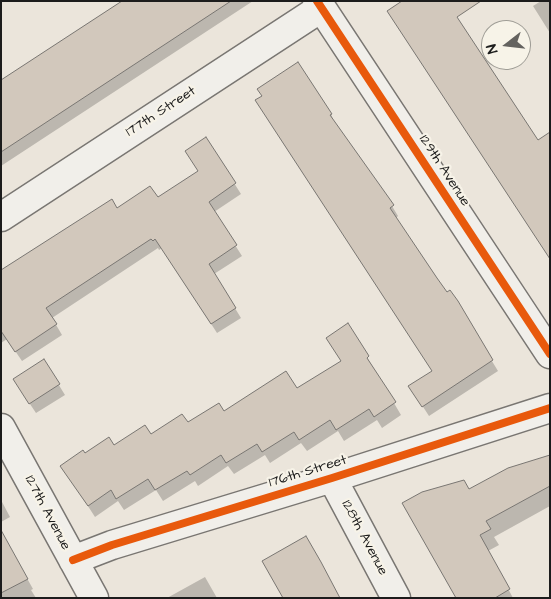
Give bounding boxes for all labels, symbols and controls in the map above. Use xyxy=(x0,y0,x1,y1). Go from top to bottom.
north arrow xyxy=(481,20,531,70)
text: N xyxy=(482,42,503,56)
street label: 177th Street xyxy=(123,83,199,141)
street label: 129th Avenue xyxy=(415,132,473,210)
street label: 176th Street xyxy=(267,452,349,492)
street label: 127th Avenue xyxy=(20,473,74,553)
street label: 128th Avenue xyxy=(337,498,391,578)

